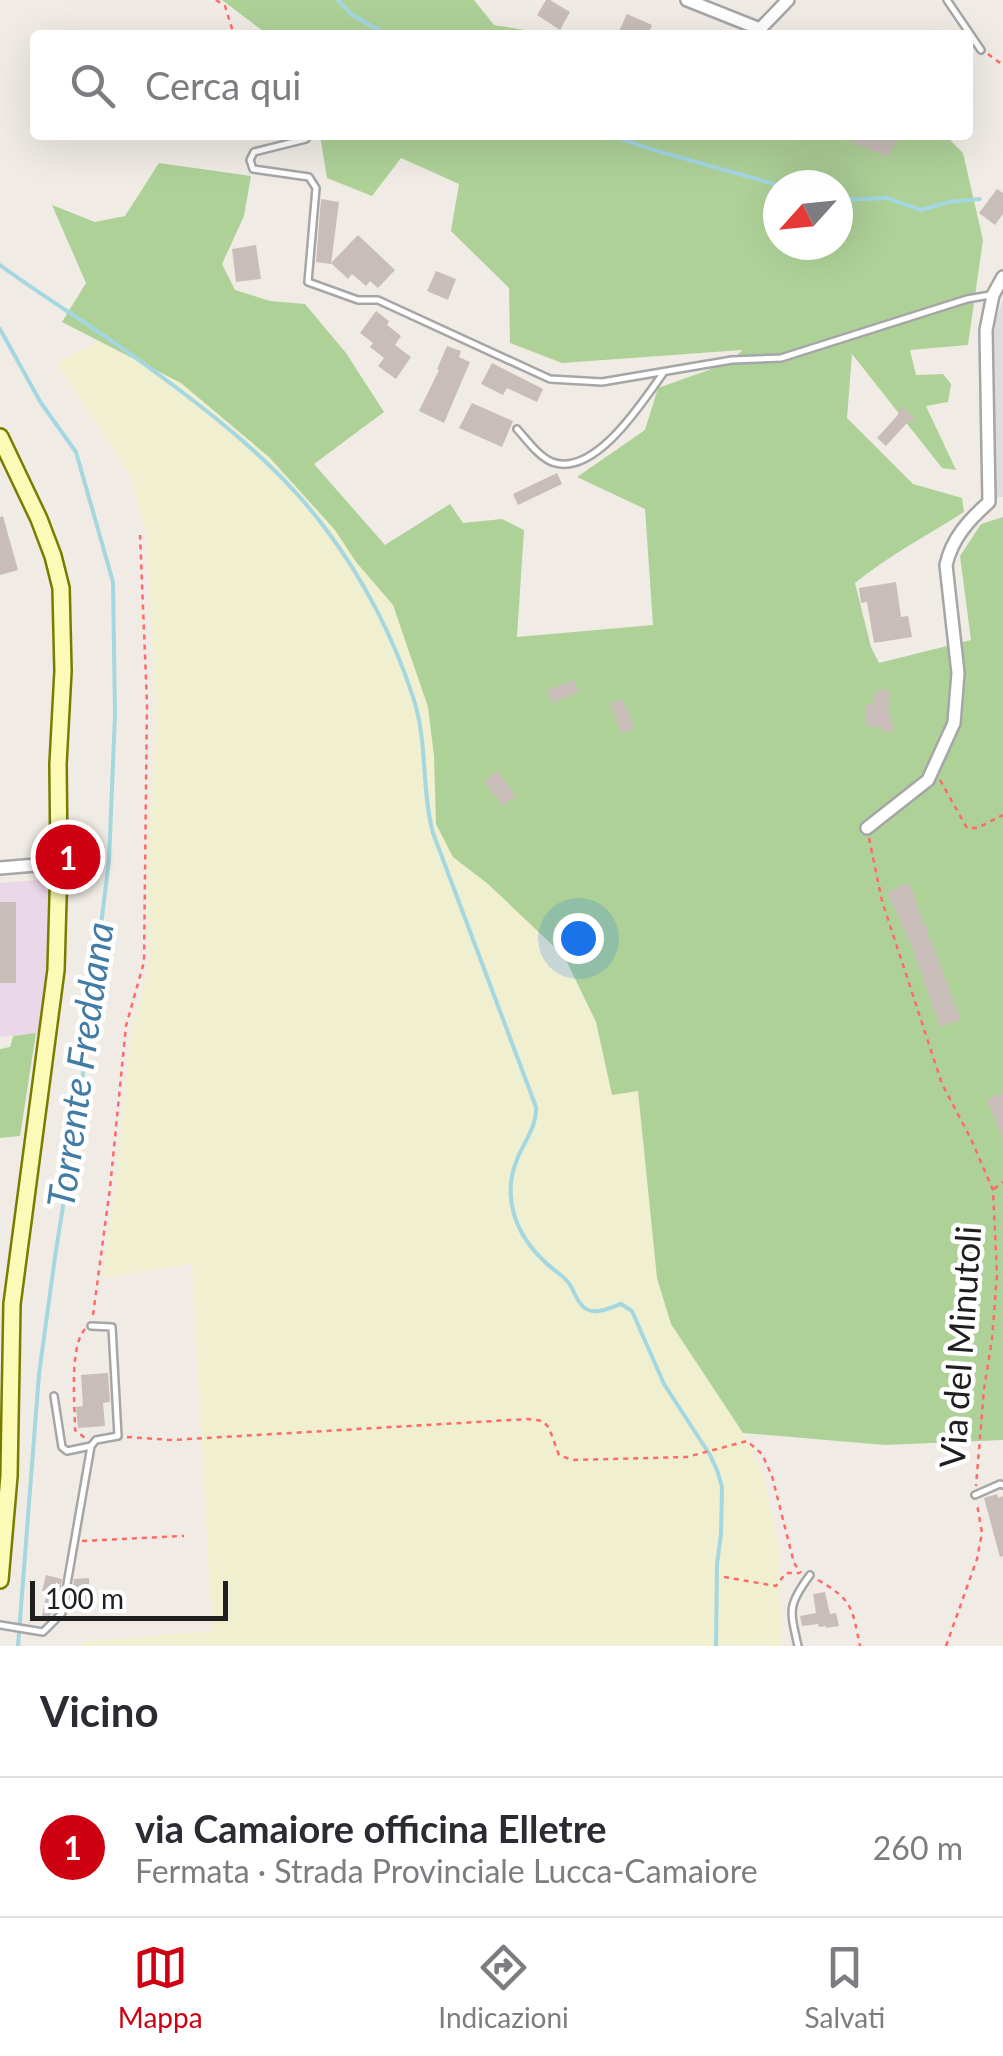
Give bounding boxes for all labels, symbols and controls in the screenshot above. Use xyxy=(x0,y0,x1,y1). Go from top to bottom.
search box xyxy=(30,30,973,140)
icon: search xyxy=(65,58,120,113)
text: Cerca qui xyxy=(145,62,301,108)
north arrow xyxy=(763,170,853,260)
pin: 1 xyxy=(36,820,100,894)
your location xyxy=(553,913,604,964)
water label: Torrente Freddana xyxy=(36,919,122,1210)
street label: Via del Minutoli xyxy=(930,1224,988,1469)
scale bar xyxy=(30,1576,228,1620)
text: 100 m xyxy=(45,1581,124,1615)
text: Vicino xyxy=(40,1686,159,1736)
text: via Camaiore officina Elletre xyxy=(135,1805,607,1851)
text: 1 xyxy=(63,1828,82,1867)
text: 260 m xyxy=(873,1828,963,1867)
text: Fermata · Strada Provinciale Lucca-Camaiore xyxy=(135,1851,758,1890)
tab: Mappa xyxy=(118,1940,203,2034)
tab: Indicazioni xyxy=(438,1940,569,2034)
tab: Salvati xyxy=(805,1940,885,2034)

